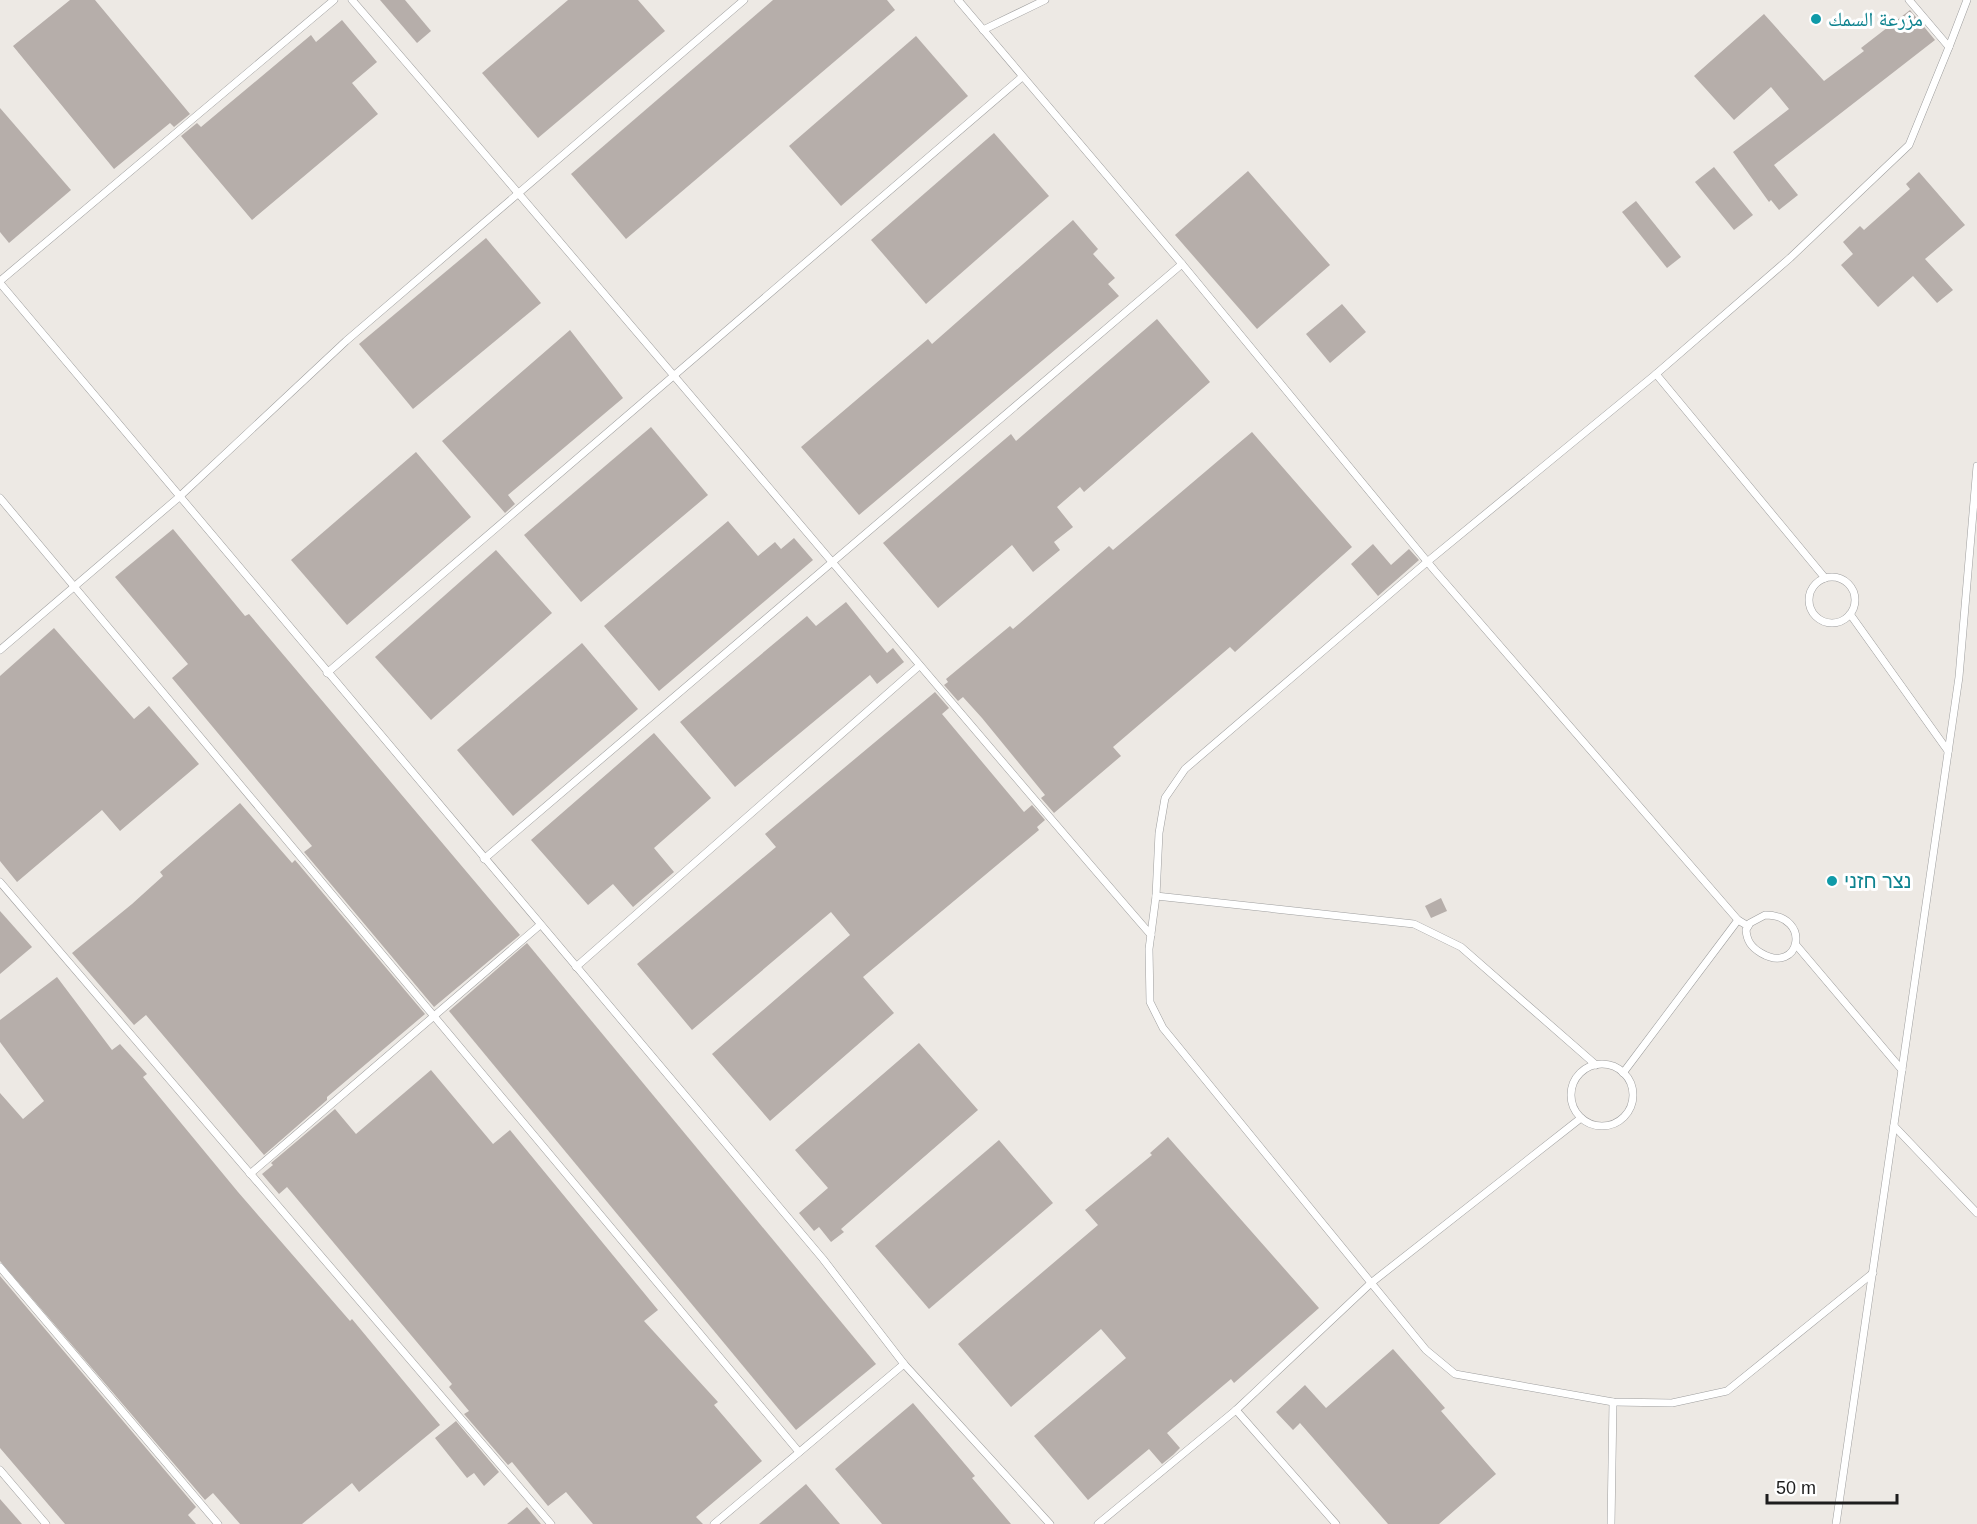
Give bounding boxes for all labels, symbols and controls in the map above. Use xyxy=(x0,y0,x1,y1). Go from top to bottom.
place label: مزرعة السمك xyxy=(1828,8,1923,30)
marker: مزرعة السمك xyxy=(1809,12,1823,26)
place label: נצר חזני xyxy=(1844,870,1912,892)
marker: נצר חזני xyxy=(1825,874,1839,888)
scale bar xyxy=(1767,1467,1898,1505)
text: 50 m xyxy=(1776,1478,1816,1498)

